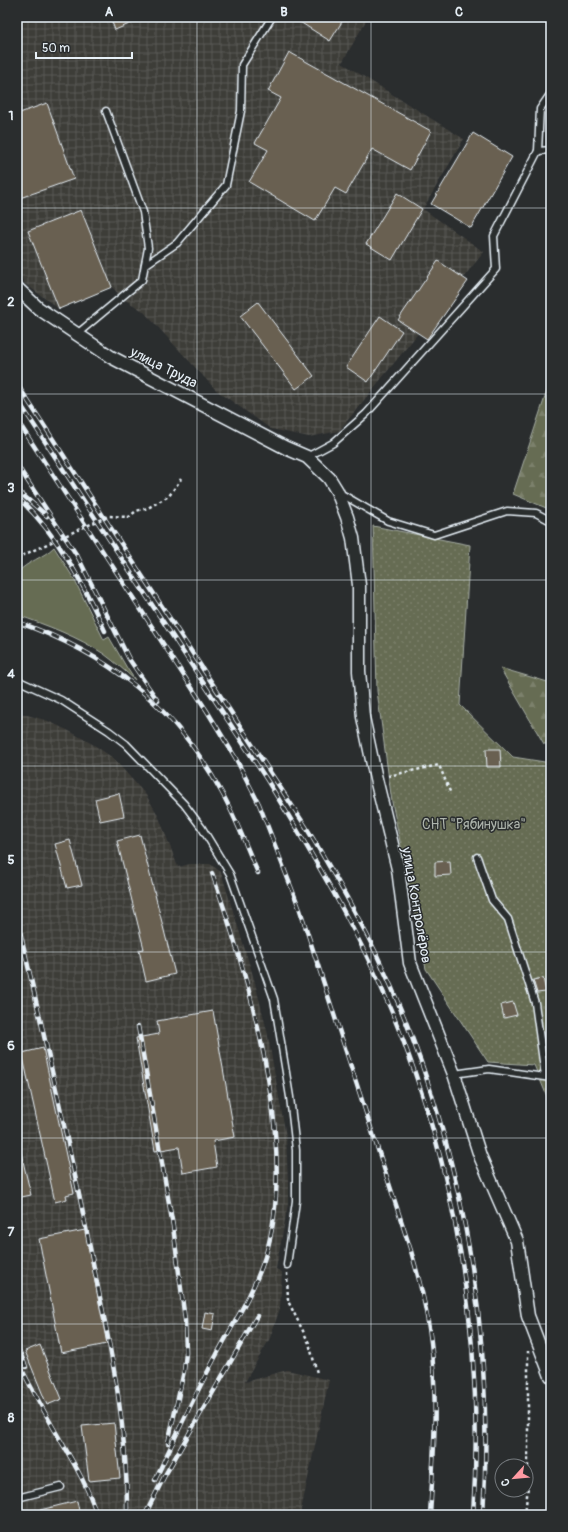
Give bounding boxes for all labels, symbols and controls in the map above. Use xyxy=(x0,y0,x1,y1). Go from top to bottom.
text: A xyxy=(105,4,114,20)
text: B xyxy=(280,4,288,20)
text: C xyxy=(455,4,463,20)
scale bar xyxy=(36,34,132,60)
text: 50 m xyxy=(42,41,70,56)
text: 1 xyxy=(8,108,14,124)
text: 2 xyxy=(7,294,15,310)
street label: улица Труда xyxy=(126,343,200,392)
text: 3 xyxy=(7,480,15,496)
text: 4 xyxy=(7,666,15,682)
park label: СНТ "Рябинушка" xyxy=(422,816,526,833)
street label: улица Контролёров xyxy=(398,845,435,965)
text: 5 xyxy=(7,852,15,868)
text: 6 xyxy=(7,1038,15,1054)
text: 7 xyxy=(8,1224,15,1240)
text: 8 xyxy=(8,1410,15,1426)
north arrow xyxy=(494,1458,534,1498)
text: С xyxy=(498,1476,513,1488)

